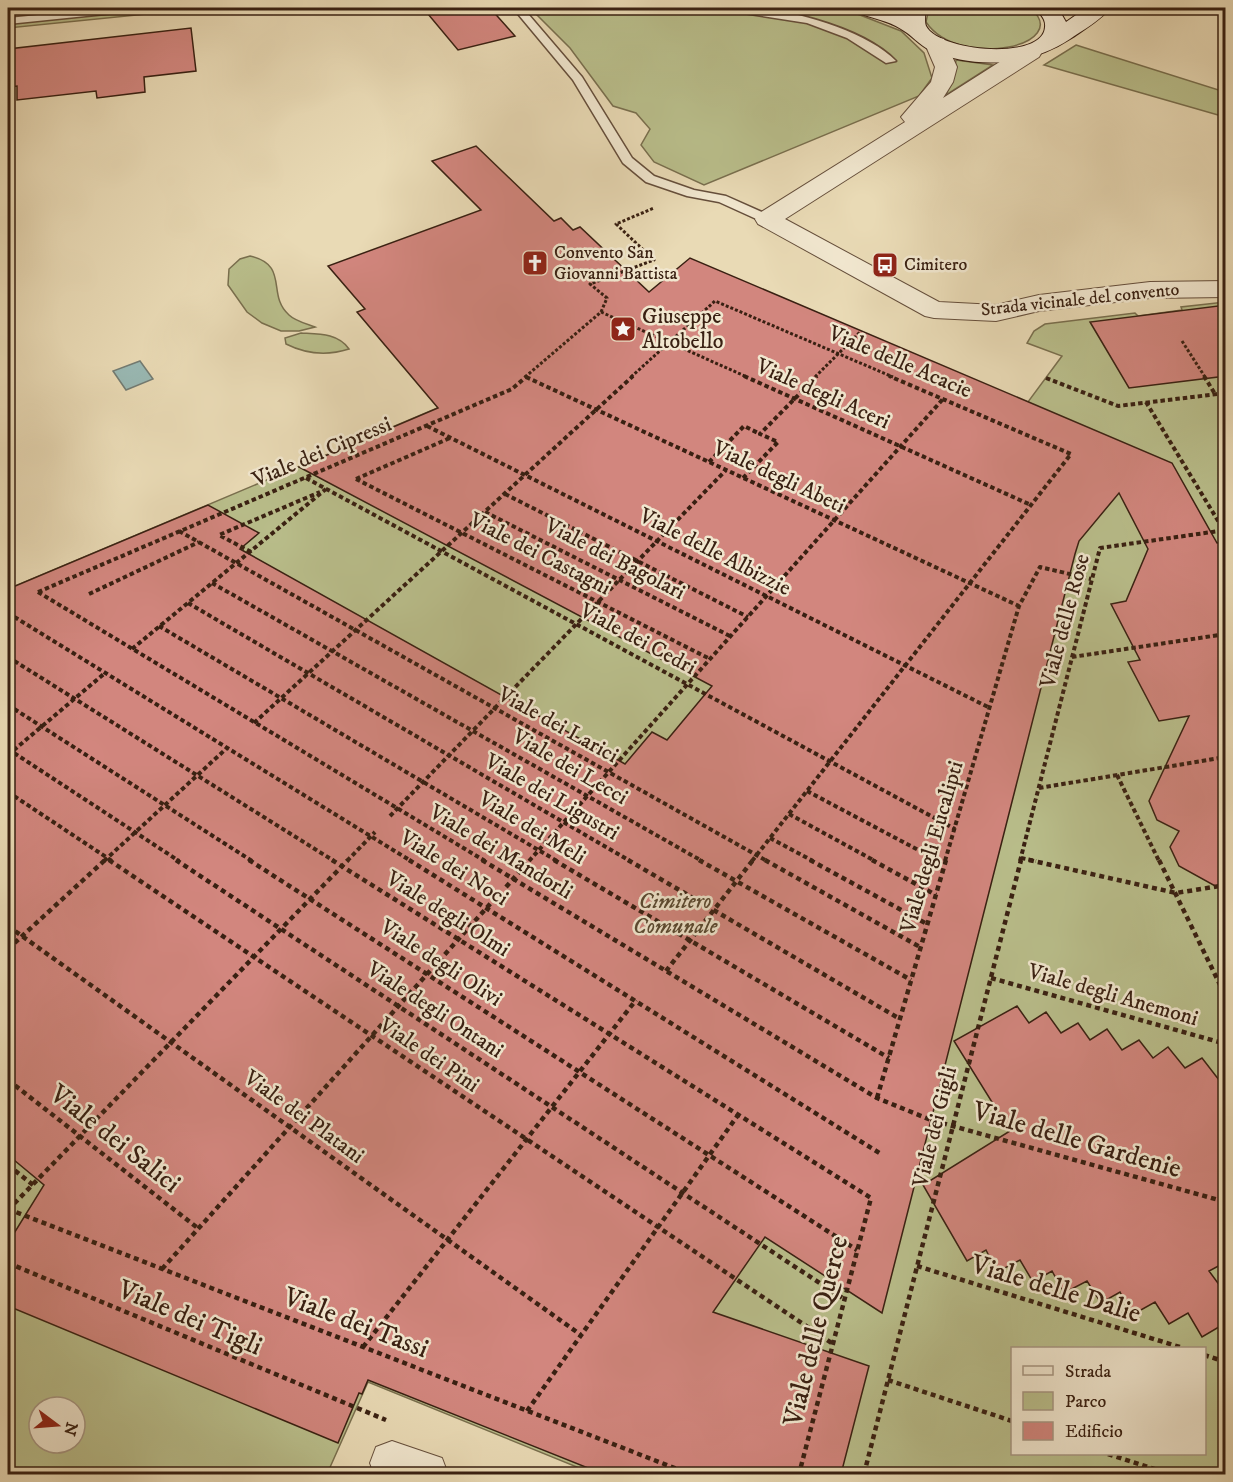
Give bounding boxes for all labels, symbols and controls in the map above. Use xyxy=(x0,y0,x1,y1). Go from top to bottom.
place label: Convento San Giovanni Battista xyxy=(554,242,678,285)
church icon: Convento San Giovanni Battista xyxy=(520,248,550,278)
bus stop icon: Cimitero xyxy=(870,250,900,280)
place label: Cimitero xyxy=(904,254,968,276)
street label: Strada vicinale del convento xyxy=(980,279,1181,321)
place label: Giuseppe Altobello xyxy=(642,303,724,355)
place icon: Giuseppe Altobello xyxy=(608,314,638,344)
street label: Viale delle Acacie xyxy=(823,319,976,404)
street label: Viale degli Aceri xyxy=(751,352,894,435)
street label: Viale dei Cipressi xyxy=(247,411,396,494)
street label: Viale degli Abeti xyxy=(708,434,850,519)
street label: Viale delle Albizzie xyxy=(634,502,795,602)
street label: Viale dei Castagni xyxy=(464,506,615,601)
street label: Viale dei Bagolari xyxy=(539,512,690,606)
street label: Viale delle Rose xyxy=(1034,551,1096,692)
street label: Viale dei Cedri xyxy=(574,597,701,681)
street label: Viale dei Larici xyxy=(492,680,623,769)
street label: Viale dei Lecci xyxy=(506,723,633,811)
street label: Viale dei Ligustri xyxy=(479,747,624,846)
street label: Viale degli Eucalipti xyxy=(894,758,970,937)
street label: Viale dei Meli xyxy=(472,785,591,871)
street label: Viale dei Mandorli xyxy=(424,798,578,905)
street label: Viale dei Noci xyxy=(394,823,513,912)
street label: Viale degli Olmi xyxy=(380,865,515,963)
park label: Cimitero Comunale xyxy=(633,888,718,940)
street label: Viale degli Olivi xyxy=(374,913,507,1012)
street label: Viale degli Ontani xyxy=(361,955,508,1064)
street label: Viale degli Anemoni xyxy=(1024,958,1201,1032)
street label: Viale dei Pini xyxy=(373,1011,484,1098)
street label: Viale dei Platani xyxy=(238,1064,369,1170)
street label: Viale dei Gigli xyxy=(907,1064,963,1191)
street label: Viale dei Salici xyxy=(42,1077,187,1201)
street label: Viale delle Gardenie xyxy=(968,1094,1185,1186)
street label: Viale delle Querce xyxy=(776,1232,856,1431)
street label: Viale delle Dalie xyxy=(966,1247,1145,1331)
street label: Viale dei Tigli xyxy=(112,1272,267,1364)
street label: Viale dei Tassi xyxy=(278,1279,433,1366)
legend xyxy=(1011,1347,1206,1455)
text: Strada xyxy=(1065,1361,1112,1383)
text: Parco xyxy=(1065,1391,1106,1413)
north arrow xyxy=(27,1395,87,1455)
text: N xyxy=(59,1420,82,1438)
text: Edificio xyxy=(1065,1421,1123,1443)

